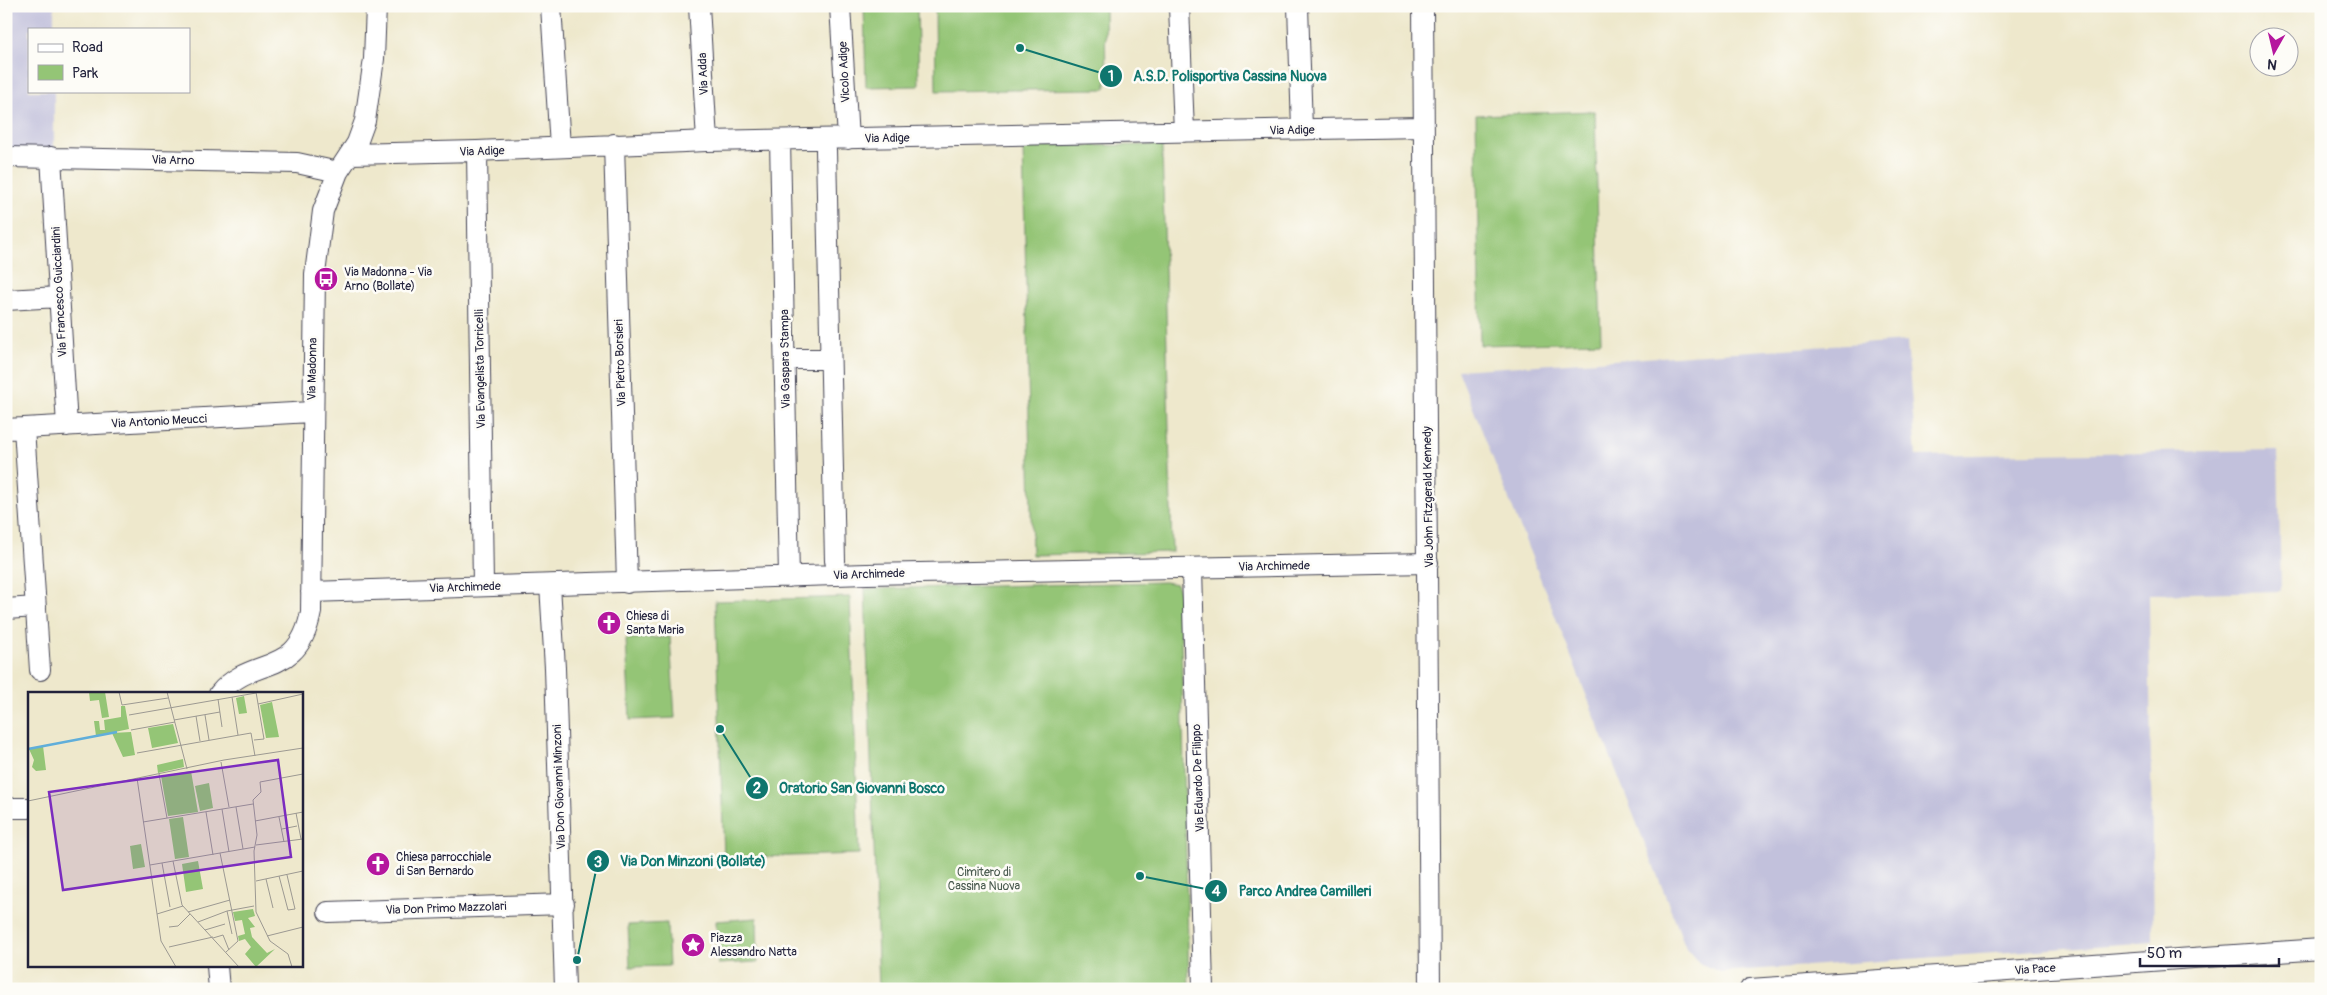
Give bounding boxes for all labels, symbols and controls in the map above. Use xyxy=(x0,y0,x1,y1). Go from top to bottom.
legend xyxy=(28,28,190,92)
north arrow xyxy=(2250,28,2300,78)
text: Road xyxy=(72,38,103,57)
street label: Vicolo Adige xyxy=(835,41,854,103)
street label: Via Adda xyxy=(695,52,712,96)
text: N xyxy=(2266,55,2278,73)
callout: A.S.D. Polisportiva Cassina Nuova xyxy=(1099,61,1337,90)
text: Park xyxy=(72,64,99,83)
text: 1 xyxy=(1108,67,1114,86)
text: A.S.D. Polisportiva Cassina Nuova xyxy=(1133,68,1327,85)
street label: Via Adige xyxy=(1269,123,1315,138)
street label: Via Adige xyxy=(864,131,910,146)
street label: Via Adige xyxy=(459,143,505,160)
street label: Via Arno xyxy=(151,153,195,168)
street label: Via Francesco Guicciardini xyxy=(49,226,70,358)
place label: Via Madonna - Via Arno (Bollate) xyxy=(344,265,433,294)
bus stop icon: Via Madonna - Via Arno (Bollate) xyxy=(313,266,339,292)
street label: Via Evangelista Torricelli xyxy=(472,309,489,429)
street label: Via Gaspara Stampa xyxy=(777,309,794,409)
street label: Via Pietro Borsieri xyxy=(611,319,630,407)
street label: Via Madonna xyxy=(304,337,321,401)
street label: Via Antonio Meucci xyxy=(111,411,207,432)
street label: Via John Fitzgerald Kennedy xyxy=(1420,426,1437,568)
street label: Via Archimede xyxy=(1238,558,1310,575)
street label: Via Archimede xyxy=(833,566,905,583)
street label: Via Archimede xyxy=(429,579,501,596)
place label: Chiesa di Santa Maria xyxy=(626,609,685,638)
church icon: Chiesa di Santa Maria xyxy=(596,610,622,636)
inset map xyxy=(28,692,302,968)
street label: Via Eduardo De Filippo xyxy=(1189,723,1208,832)
street label: Via Don Giovanni Minzoni xyxy=(550,724,569,850)
callout: Oratorio San Giovanni Bosco xyxy=(744,773,955,802)
text: 2 xyxy=(753,779,761,798)
text: Oratorio San Giovanni Bosco xyxy=(779,780,945,797)
callout: Via Don Minzoni (Bollate) xyxy=(585,847,776,876)
place label: Chiesa parrocchiale di San Bernardo xyxy=(396,850,491,879)
church icon: Chiesa parrocchiale di San Bernardo xyxy=(365,851,391,877)
text: 3 xyxy=(594,853,602,872)
text: Via Don Minzoni (Bollate) xyxy=(620,853,766,870)
park label: Cimitero di Cassina Nuova xyxy=(948,865,1021,894)
callout: Parco Andrea Camilleri xyxy=(1203,876,1381,905)
text: 4 xyxy=(1212,882,1221,901)
text: Parco Andrea Camilleri xyxy=(1239,883,1372,900)
street label: Via Don Primo Mazzolari xyxy=(385,899,507,918)
place label: Piazza Alessandro Natta xyxy=(710,931,797,960)
place icon: Piazza Alessandro Natta xyxy=(680,932,706,958)
scale bar xyxy=(2140,935,2278,967)
text: 50 m xyxy=(2147,944,2182,963)
street label: Via Pace xyxy=(2014,961,2056,978)

